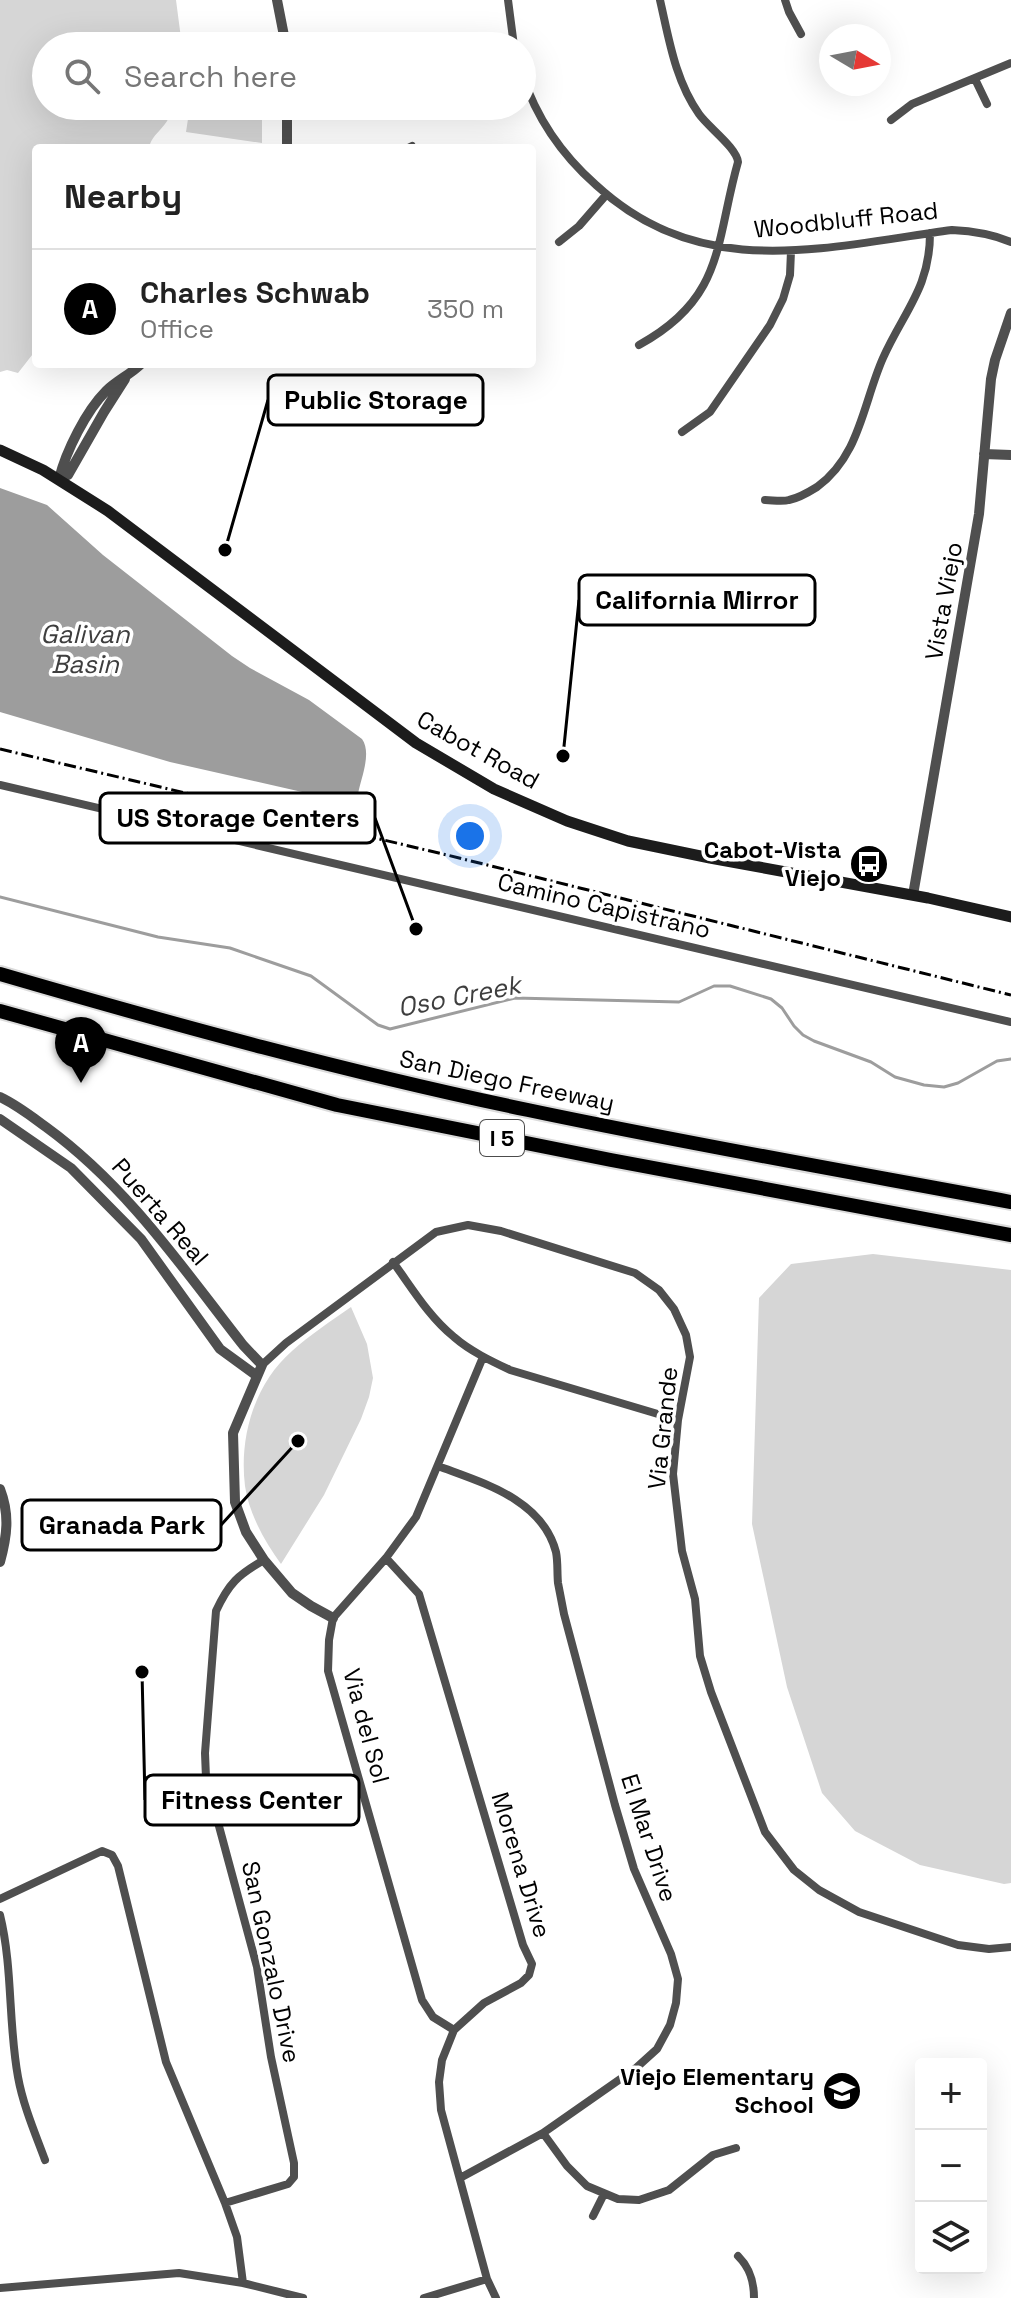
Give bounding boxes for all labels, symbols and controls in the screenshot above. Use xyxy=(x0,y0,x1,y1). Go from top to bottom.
north arrow xyxy=(819,24,891,96)
search box xyxy=(32,32,536,120)
icon: search xyxy=(60,54,104,98)
text: Search here xyxy=(124,57,297,96)
text: Nearby xyxy=(64,175,182,218)
street label: Woodbluff Road xyxy=(752,194,940,245)
text: Charles Schwab xyxy=(140,273,370,312)
text: A xyxy=(82,292,98,326)
text: 350 m xyxy=(427,292,504,326)
text: Office xyxy=(140,312,214,346)
callout: Public Storage xyxy=(268,375,483,425)
text: Public Storage xyxy=(284,383,468,417)
street label: Vista Viejo xyxy=(918,539,969,662)
callout: California Mirror xyxy=(579,575,815,625)
text: California Mirror xyxy=(595,583,799,617)
water label: Galivan Basin xyxy=(40,617,131,681)
street label: Cabot Road xyxy=(412,703,545,796)
callout: US Storage Centers xyxy=(100,793,375,843)
text: US Storage Centers xyxy=(116,801,360,835)
your location xyxy=(450,816,490,856)
place label: Cabot-Vista Viejo xyxy=(704,834,841,893)
bus stop icon: Cabot-Vista Viejo xyxy=(848,843,890,885)
street label: Camino Capistrano xyxy=(495,866,714,945)
water label: Oso Creek xyxy=(395,967,526,1025)
pin: A xyxy=(55,1017,107,1083)
street label: San Diego Freeway xyxy=(397,1043,617,1118)
road number: I 5 xyxy=(480,1120,524,1156)
street label: Puerta Real xyxy=(105,1152,215,1272)
street label: Via Grande xyxy=(641,1365,684,1491)
callout: Granada Park xyxy=(22,1500,221,1550)
text: Granada Park xyxy=(39,1508,206,1542)
street label: Via del Sol xyxy=(336,1665,397,1787)
street label: El Mar Drive xyxy=(614,1770,685,1906)
callout: Fitness Center xyxy=(145,1775,359,1825)
text: Fitness Center xyxy=(161,1783,343,1817)
street label: Morena Drive xyxy=(485,1788,558,1941)
street label: San Gonzalo Drive xyxy=(235,1858,308,2066)
map controls xyxy=(915,2058,987,2274)
button: + xyxy=(915,2058,987,2130)
place label: Viejo Elementary School xyxy=(620,2061,814,2120)
school or university icon: Viejo Elementary School xyxy=(821,2070,863,2112)
button: − xyxy=(915,2130,987,2202)
button: layers xyxy=(915,2202,987,2274)

